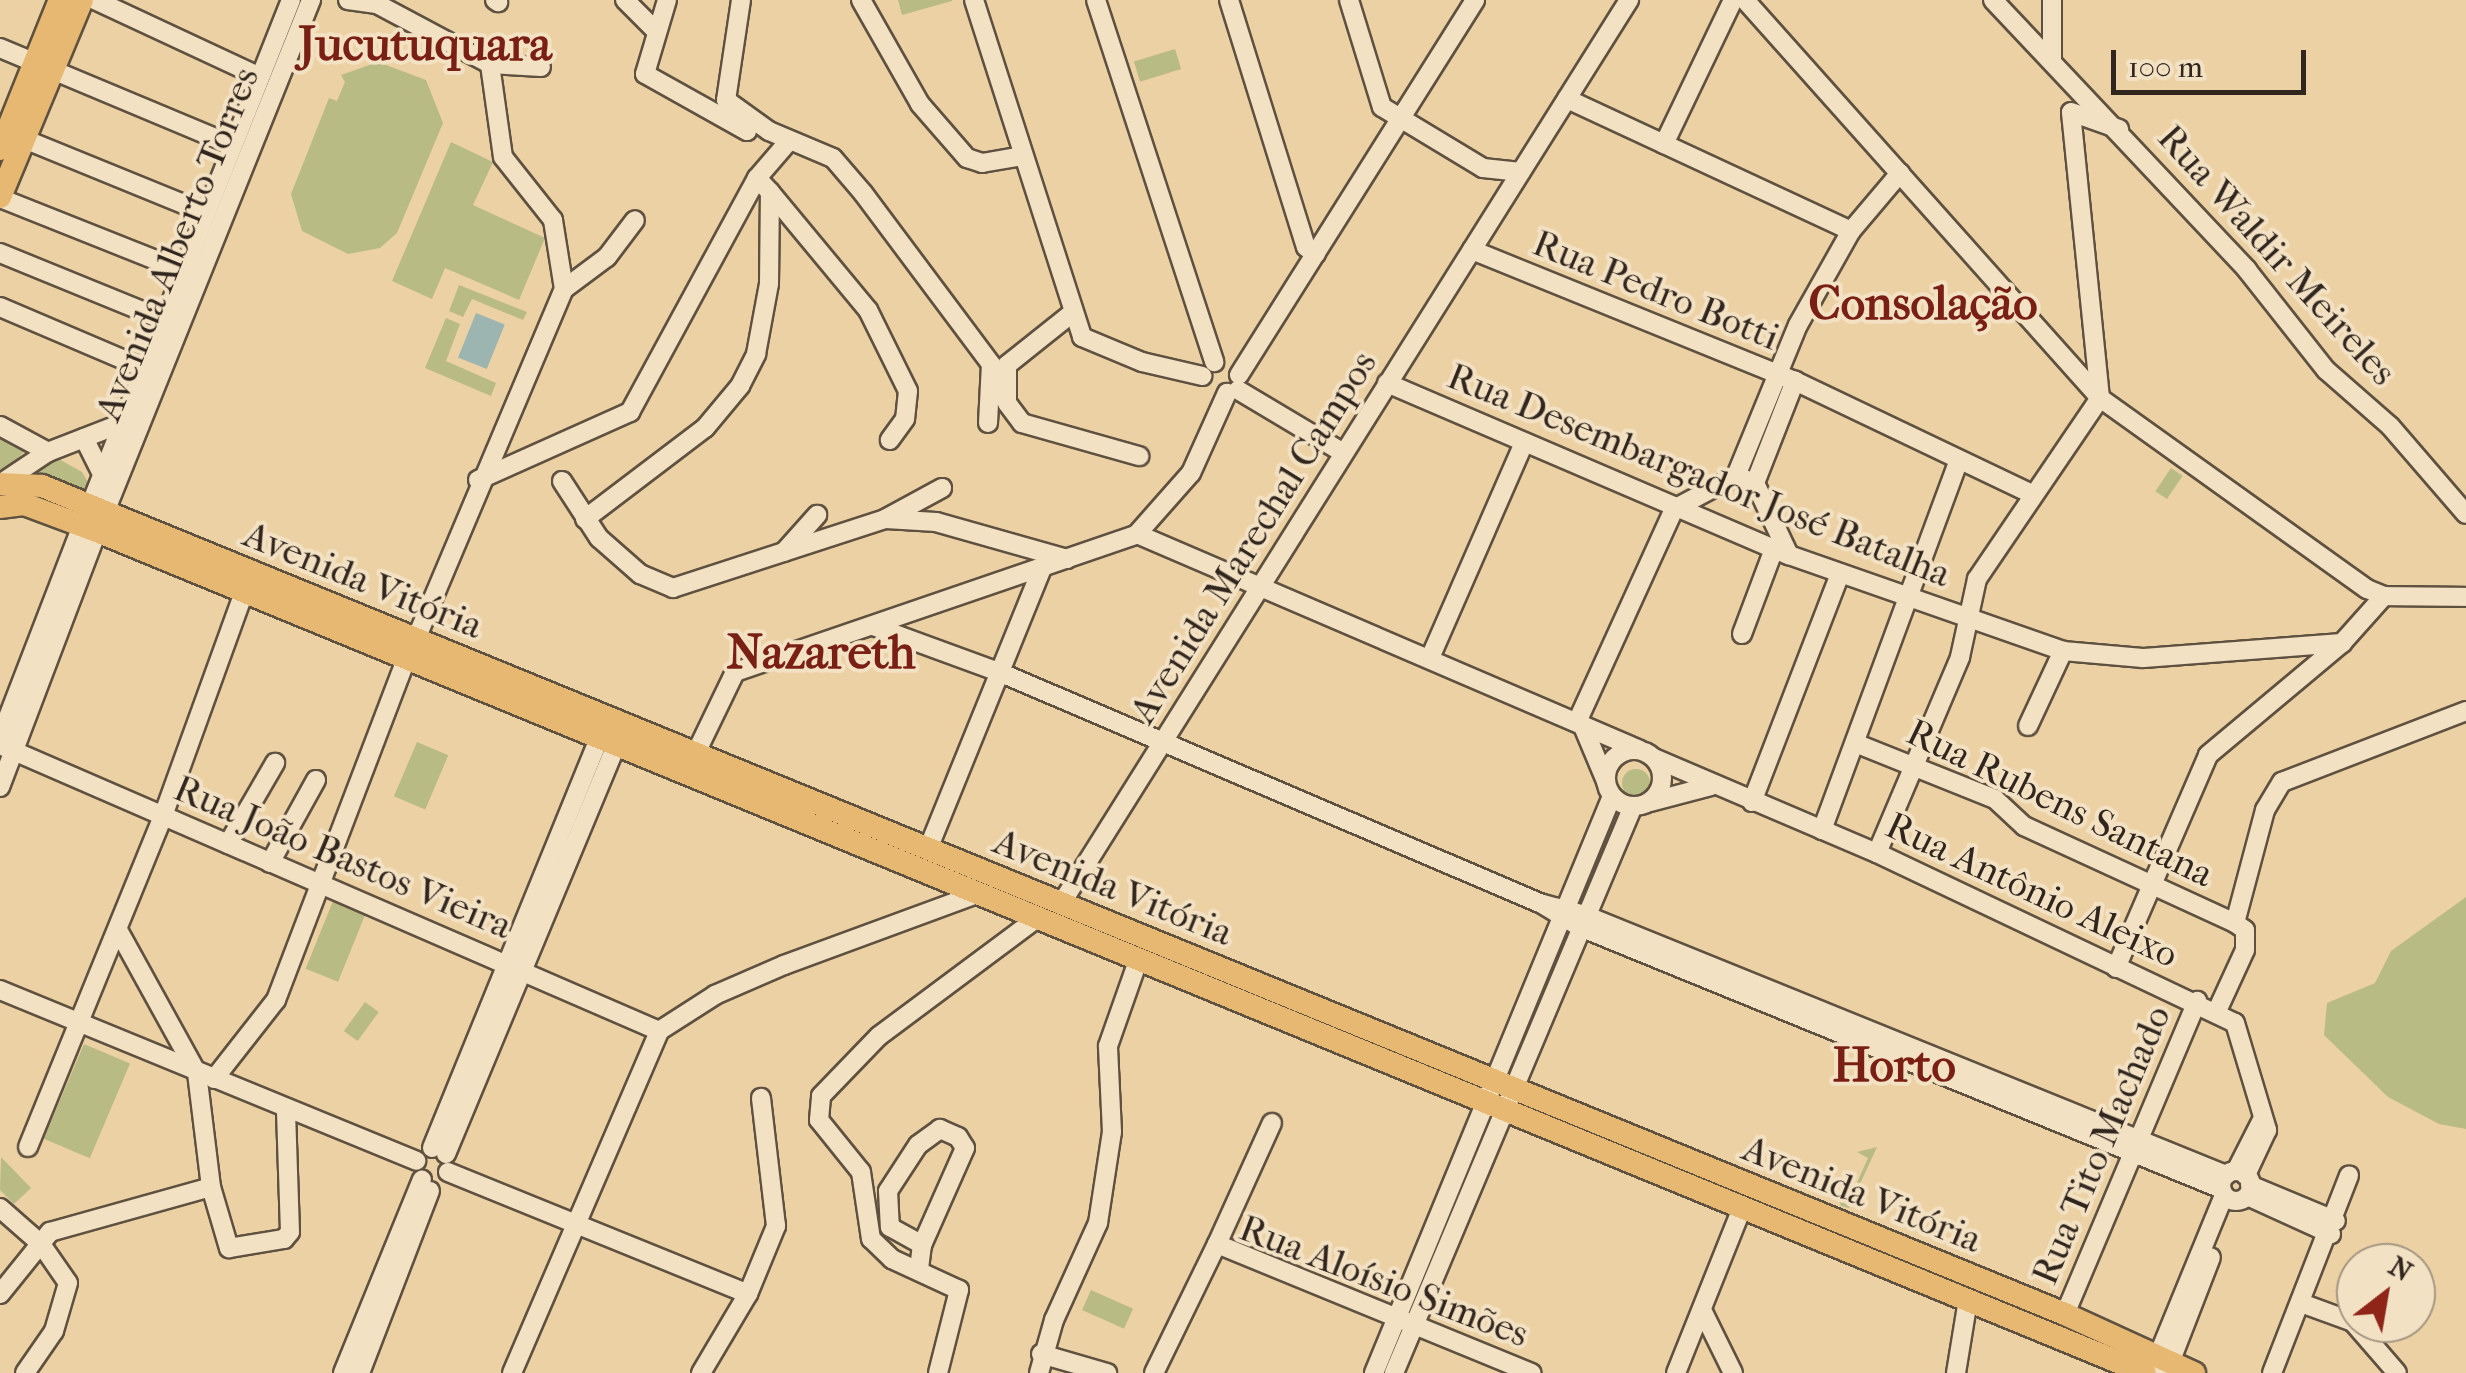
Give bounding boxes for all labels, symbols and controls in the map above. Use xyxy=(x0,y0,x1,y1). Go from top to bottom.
district label: Jucutuquara xyxy=(298,16,552,74)
scale bar xyxy=(2116,30,2311,92)
text: 100 m xyxy=(2128,50,2203,85)
street label: Avenida Alberto Torres xyxy=(85,61,269,427)
street label: Rua Waldir Meireles xyxy=(2148,115,2406,395)
street label: Rua Pedro Botti xyxy=(1526,220,1786,360)
district label: Consolação xyxy=(1808,275,2038,333)
street label: Avenida Marechal Campos xyxy=(1120,342,1386,732)
street label: Rua Desembargador José Batalha xyxy=(1441,353,1957,597)
street label: Avenida Vitória xyxy=(237,511,489,649)
district label: Nazareth xyxy=(727,624,915,682)
street label: Rua Rubens Santana xyxy=(1899,709,2221,897)
street label: Rua João Bastos Vieira xyxy=(167,765,519,949)
street label: Rua Antônio Aleixo xyxy=(1879,802,2185,978)
street label: Avenida Vitória xyxy=(987,818,1239,956)
street label: Rua Tito Machado xyxy=(2022,999,2180,1291)
district label: Horto xyxy=(1832,1037,1956,1095)
street label: Avenida Vitória xyxy=(1736,1125,1988,1263)
street label: Rua Aloísio Simões xyxy=(1233,1205,1535,1357)
north arrow xyxy=(2336,1243,2436,1343)
text: N xyxy=(2383,1249,2418,1288)

